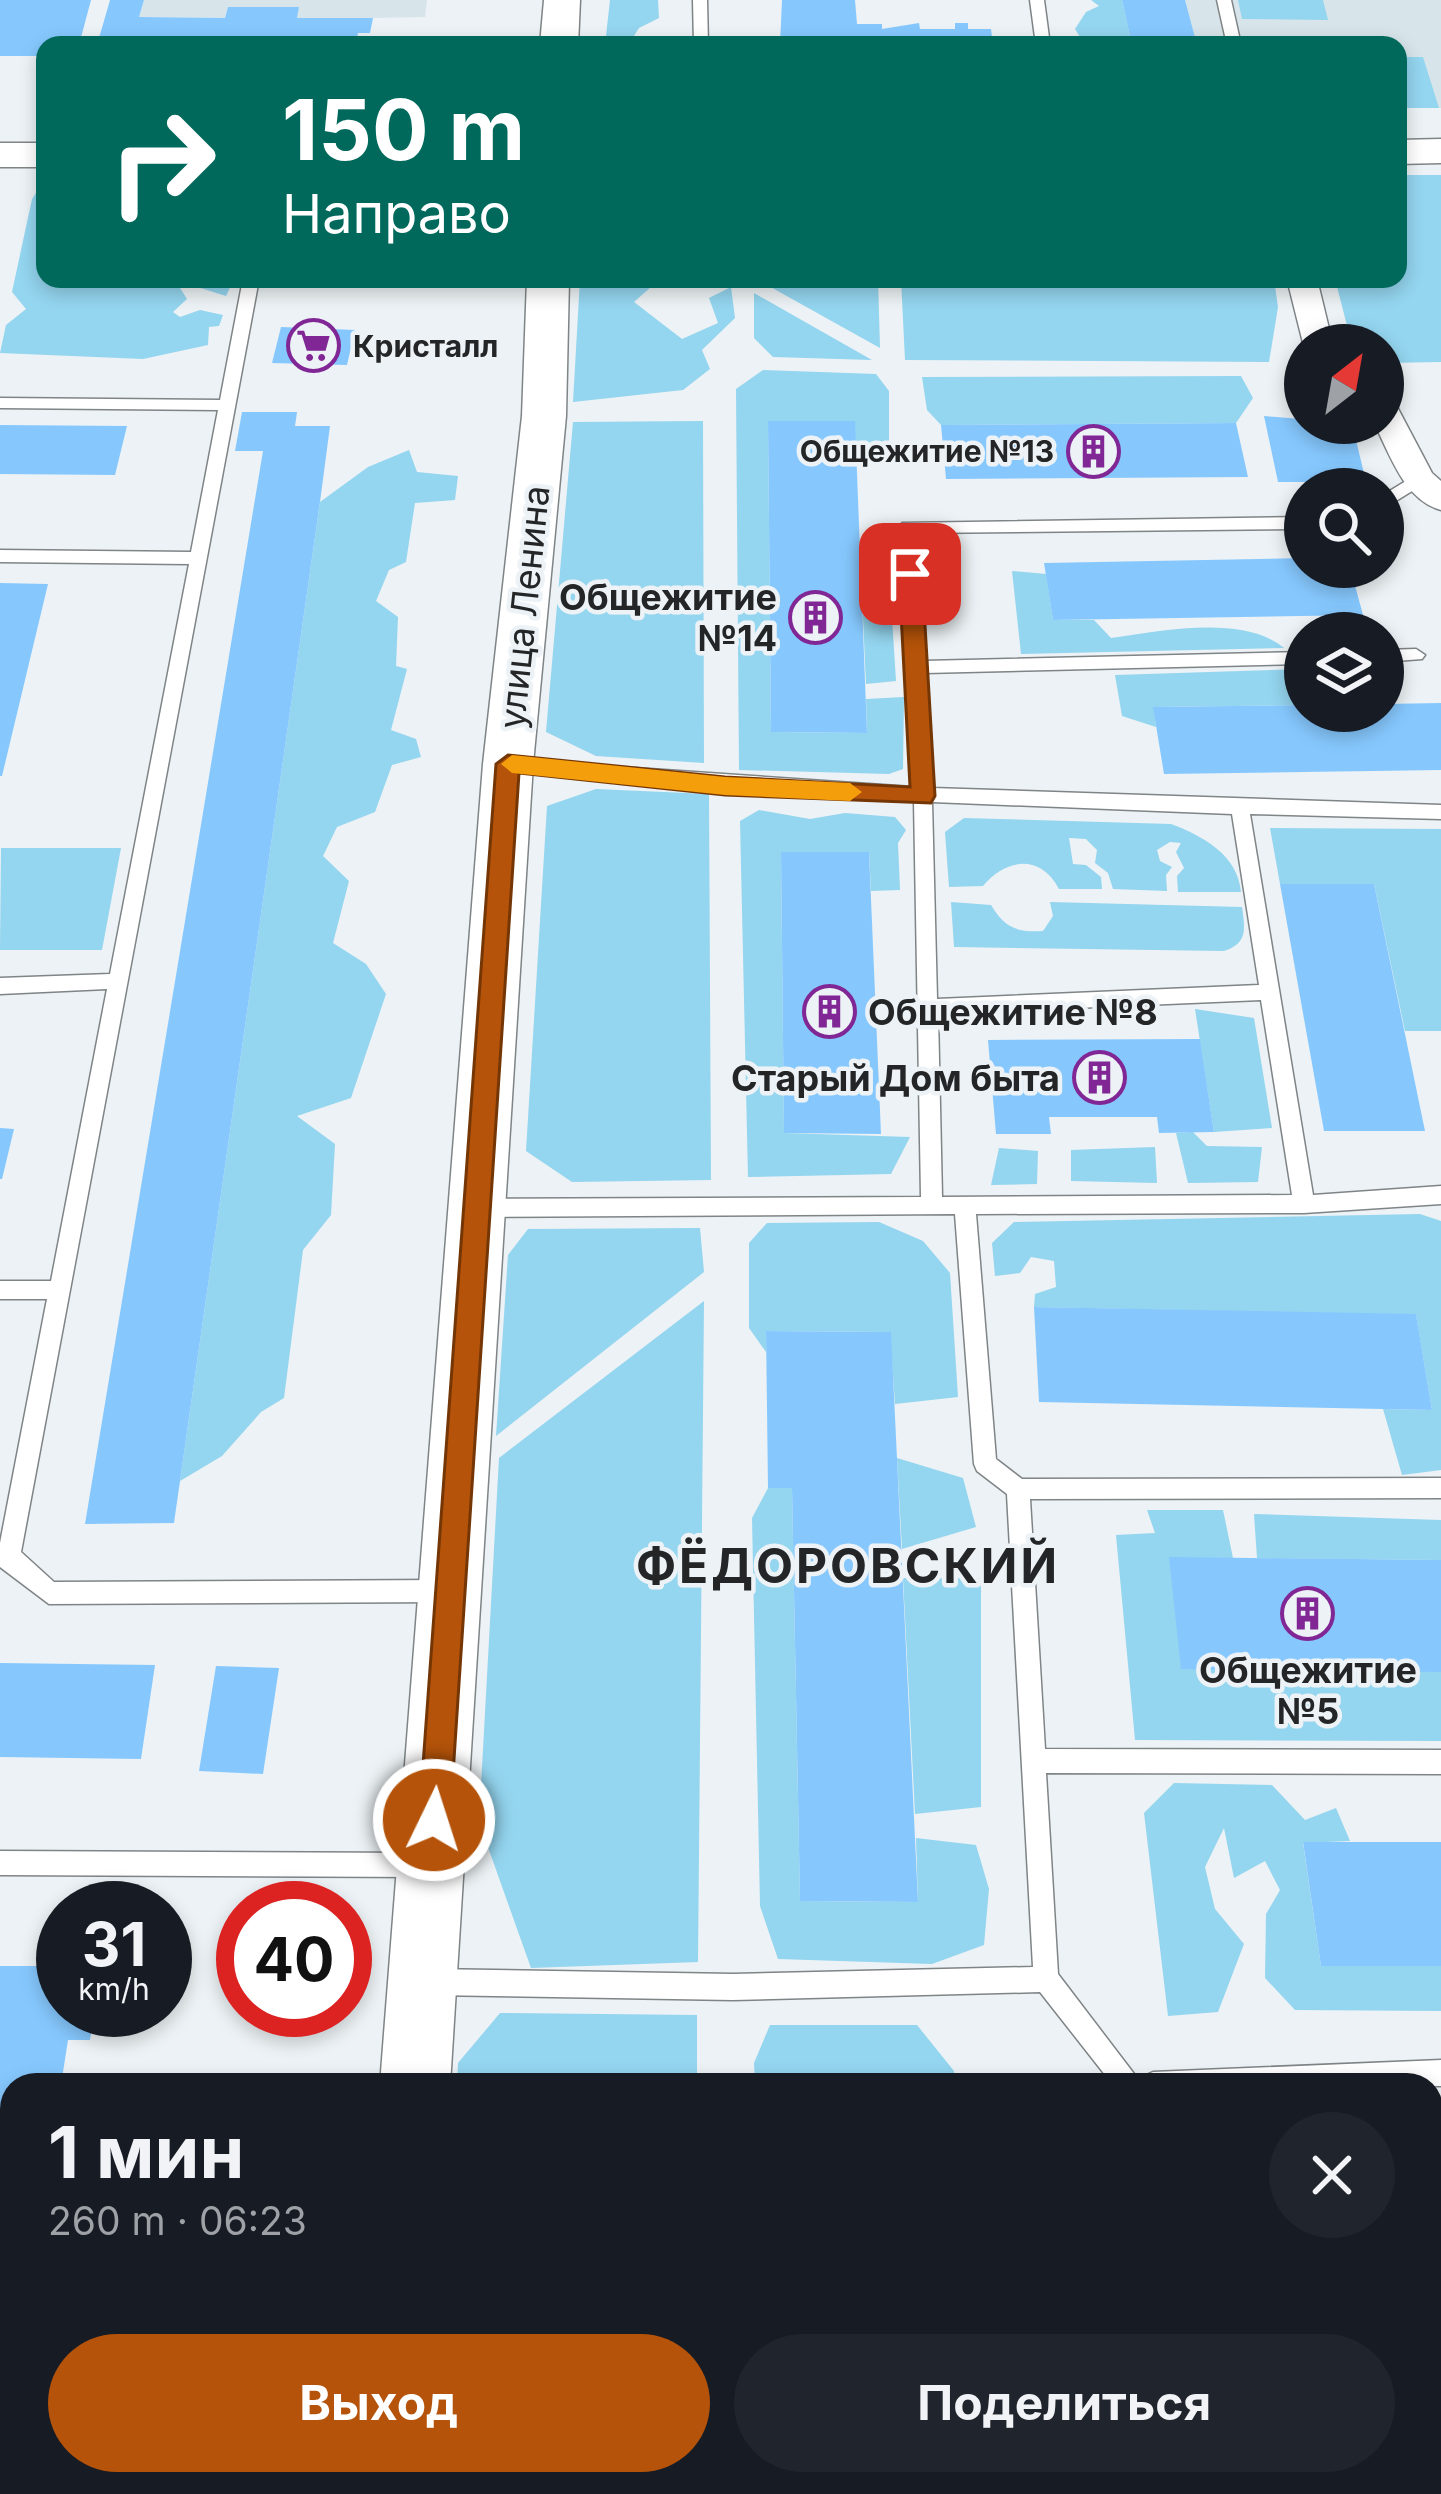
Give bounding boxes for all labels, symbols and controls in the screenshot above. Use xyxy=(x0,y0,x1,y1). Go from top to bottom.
text: 150 m xyxy=(282,79,525,180)
icon: right xyxy=(84,84,240,240)
text: Направо xyxy=(282,181,511,246)
supermarket icon: Кристалл xyxy=(286,318,342,374)
north arrow xyxy=(1284,324,1404,444)
map controls xyxy=(1284,324,1404,732)
place label: Кристалл xyxy=(353,328,498,364)
building icon: Общежитие №13 xyxy=(1065,423,1121,479)
place label: Общежитие №13 xyxy=(800,433,1054,469)
button: search xyxy=(1284,468,1404,588)
street label: улица Ленина xyxy=(489,483,559,731)
pin xyxy=(859,523,961,625)
icon: arrive xyxy=(877,541,943,607)
place label: Общежитие №14 xyxy=(559,575,777,660)
building icon: Общежитие №14 xyxy=(788,590,844,646)
button: layers xyxy=(1284,612,1404,732)
building icon: Общежитие №8 xyxy=(801,984,857,1040)
place label: Общежитие №8 xyxy=(868,990,1158,1034)
building icon: Старый Дом быта xyxy=(1071,1050,1127,1106)
place label: Старый Дом быта xyxy=(731,1056,1060,1100)
district label: ФЁДОРОВСКИЙ xyxy=(636,1536,1060,1595)
building icon: Общежитие №5 xyxy=(1280,1586,1336,1642)
place label: Общежитие №5 xyxy=(1199,1648,1417,1733)
position arrow xyxy=(371,1757,497,1883)
speed limit sign: 40 xyxy=(216,1881,372,2037)
text: 31 xyxy=(82,1908,146,1980)
text: km/h xyxy=(78,1971,150,2007)
text: 1 мин xyxy=(48,2108,244,2195)
button: close xyxy=(1269,2112,1395,2238)
text: 260 m · 06:23 xyxy=(48,2197,307,2244)
button: Выход xyxy=(48,2334,710,2472)
button: Поделиться xyxy=(734,2334,1395,2472)

